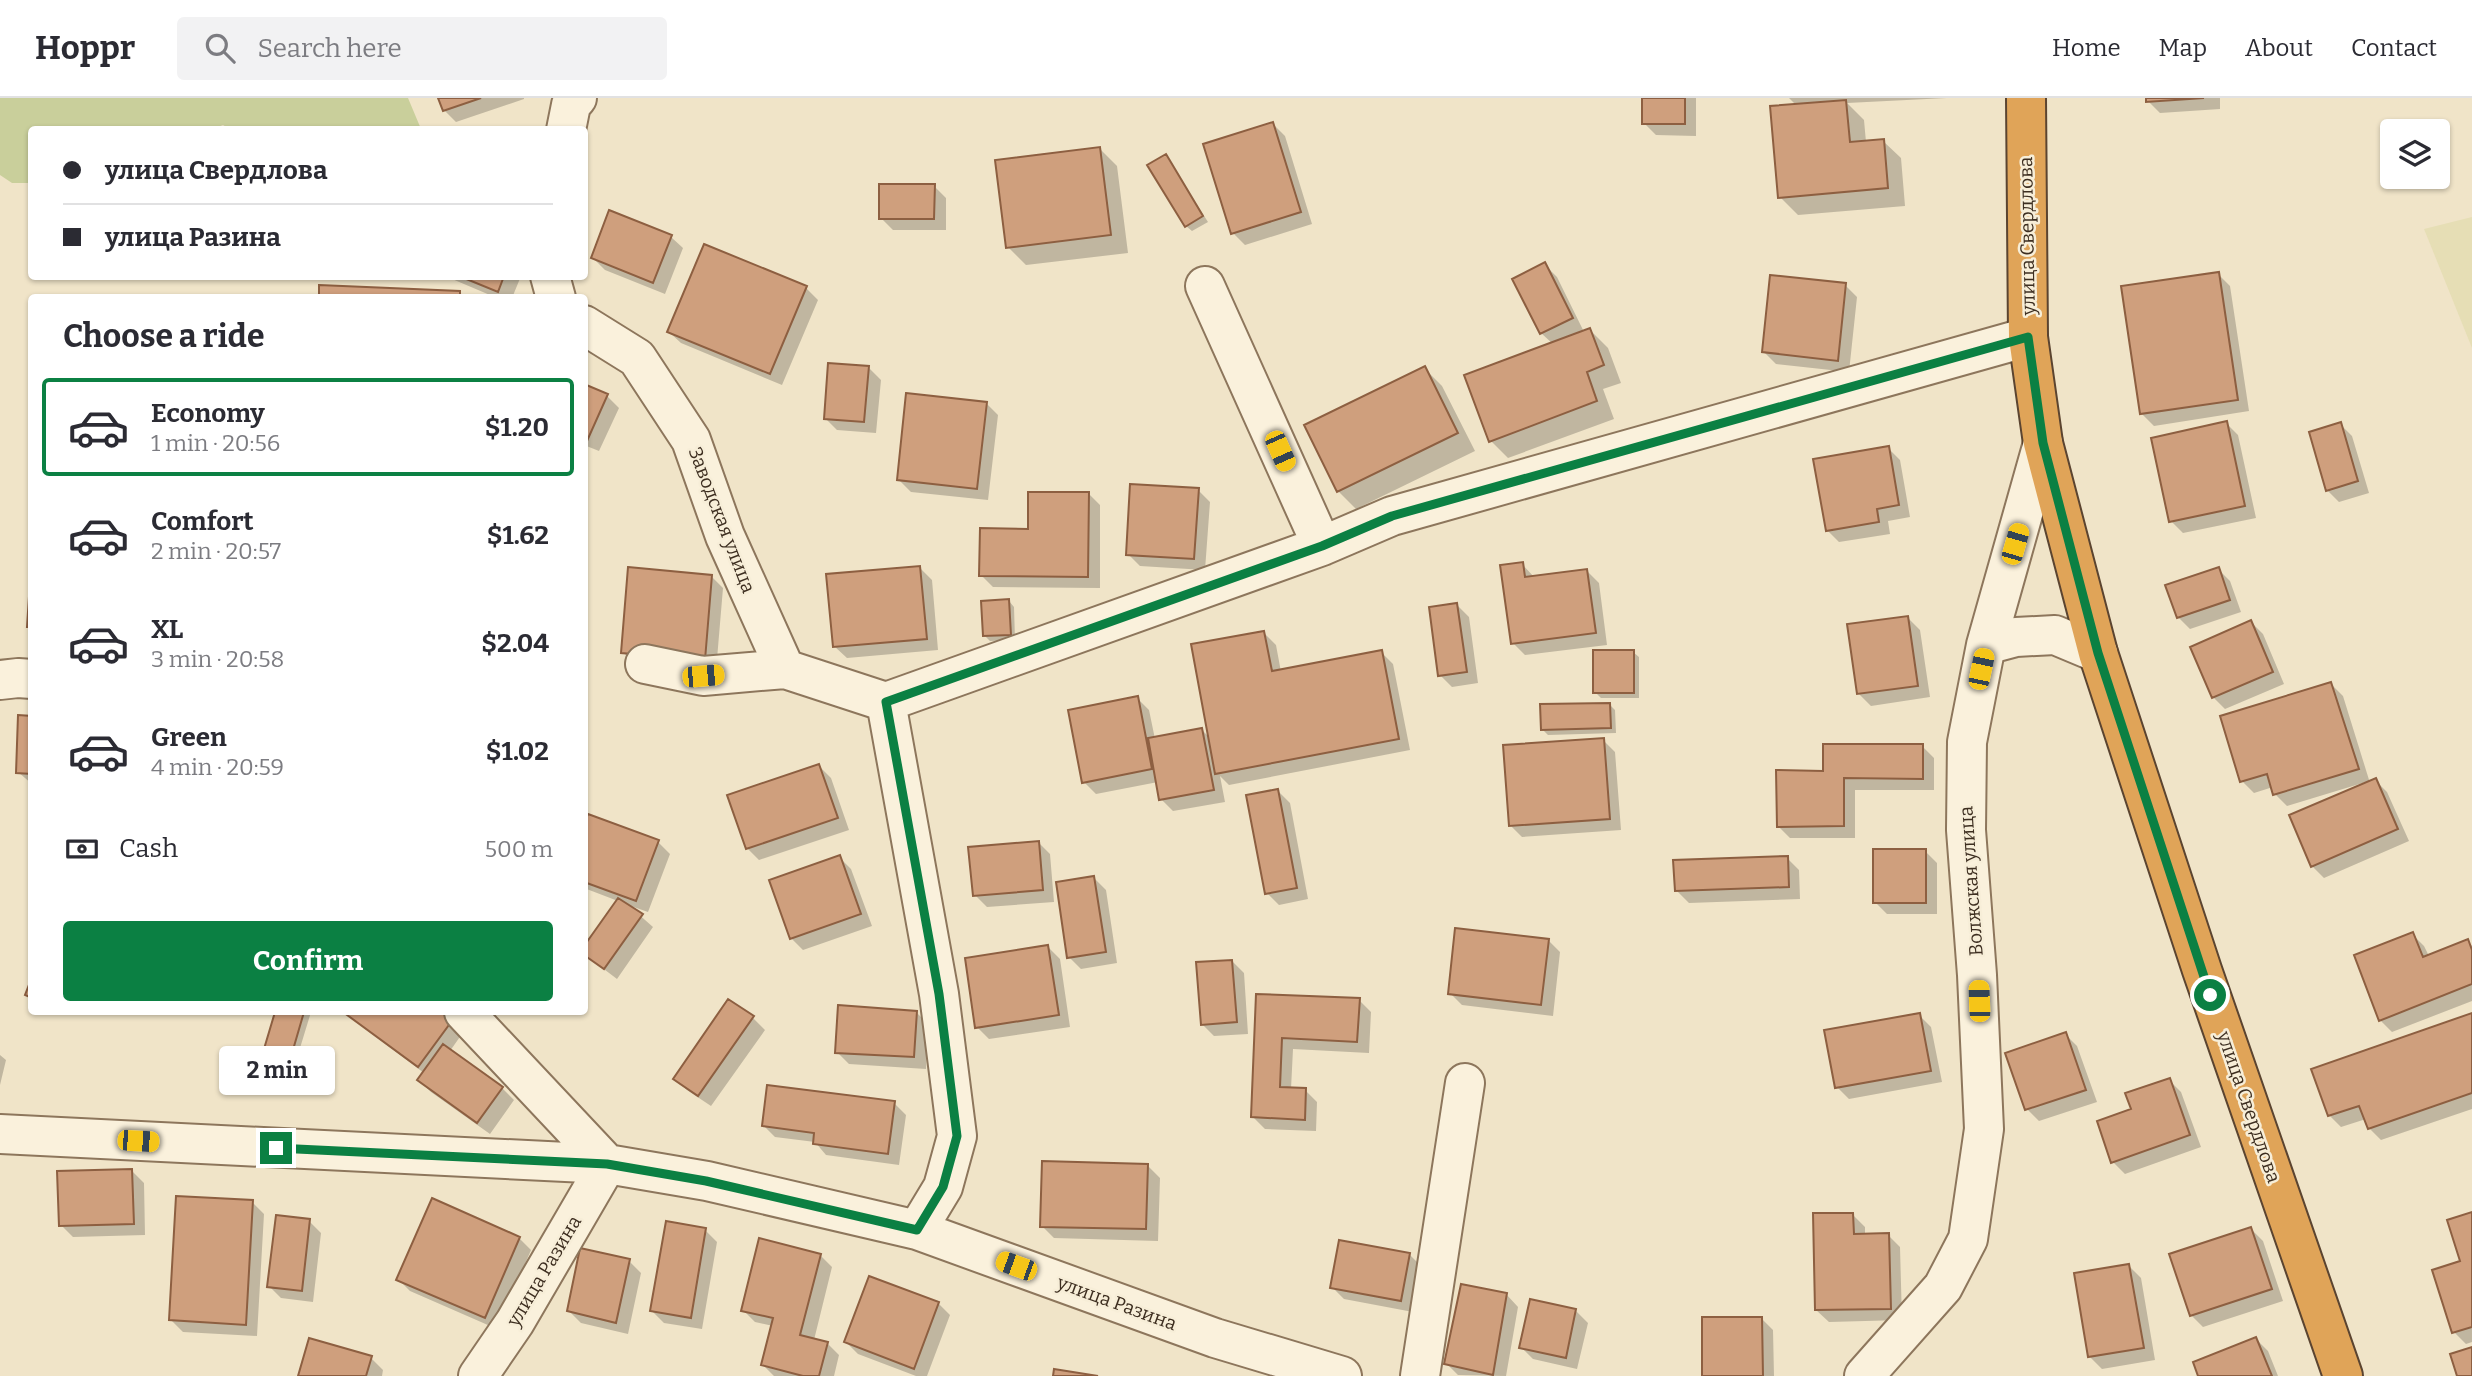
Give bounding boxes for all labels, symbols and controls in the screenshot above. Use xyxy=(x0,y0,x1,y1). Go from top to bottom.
search box xyxy=(177,17,667,80)
text: Hoppr xyxy=(35,28,135,68)
icon: search xyxy=(201,29,239,67)
text: Search here xyxy=(257,33,402,64)
text: Home xyxy=(2052,34,2121,62)
text: Map xyxy=(2159,34,2207,62)
text: About xyxy=(2245,34,2313,62)
text: Contact xyxy=(2351,34,2437,62)
map controls xyxy=(2380,119,2450,189)
button: layers xyxy=(2380,119,2450,189)
text: улица Свердлова xyxy=(105,155,327,186)
street label: улица Свердлова xyxy=(2014,156,2040,317)
text: улица Разина xyxy=(105,222,281,253)
text: Choose a ride xyxy=(63,317,264,355)
icon: car xyxy=(67,396,130,459)
text: Economy xyxy=(151,398,265,429)
text: $1.20 xyxy=(485,412,549,443)
car xyxy=(1262,428,1299,474)
text: 1 min · 20:56 xyxy=(151,429,280,457)
street label: Заводская улица xyxy=(684,444,761,597)
icon: car xyxy=(67,504,130,567)
text: Comfort xyxy=(151,506,254,537)
text: $1.62 xyxy=(487,520,549,551)
car xyxy=(2000,521,2031,567)
text: 2 min · 20:57 xyxy=(151,537,281,565)
icon: car xyxy=(67,612,130,675)
text: XL xyxy=(151,614,183,645)
text: $2.04 xyxy=(481,628,549,659)
text: 3 min · 20:58 xyxy=(151,645,284,673)
car xyxy=(1967,646,1996,692)
car xyxy=(682,664,725,688)
icon: car xyxy=(67,720,130,783)
text: Green xyxy=(151,722,227,753)
text: $1.02 xyxy=(486,736,549,767)
text: 4 min · 20:59 xyxy=(151,753,284,781)
street label: Волжская улица xyxy=(1954,805,1988,957)
icon: cash xyxy=(63,830,101,868)
text: Cash xyxy=(119,833,178,864)
text: 500 m xyxy=(485,835,553,863)
button: Confirm xyxy=(63,921,553,1001)
route start xyxy=(2194,979,2226,1011)
car xyxy=(1968,980,1991,1022)
street label: улица Свердлова xyxy=(2212,1027,2286,1186)
callout: 2 min xyxy=(218,1046,334,1096)
text: 2 min xyxy=(246,1056,308,1084)
car xyxy=(117,1129,160,1153)
route end xyxy=(260,1132,292,1164)
street label: улица Разина xyxy=(501,1211,586,1332)
car xyxy=(993,1249,1040,1283)
street label: улица Разина xyxy=(1053,1270,1180,1335)

